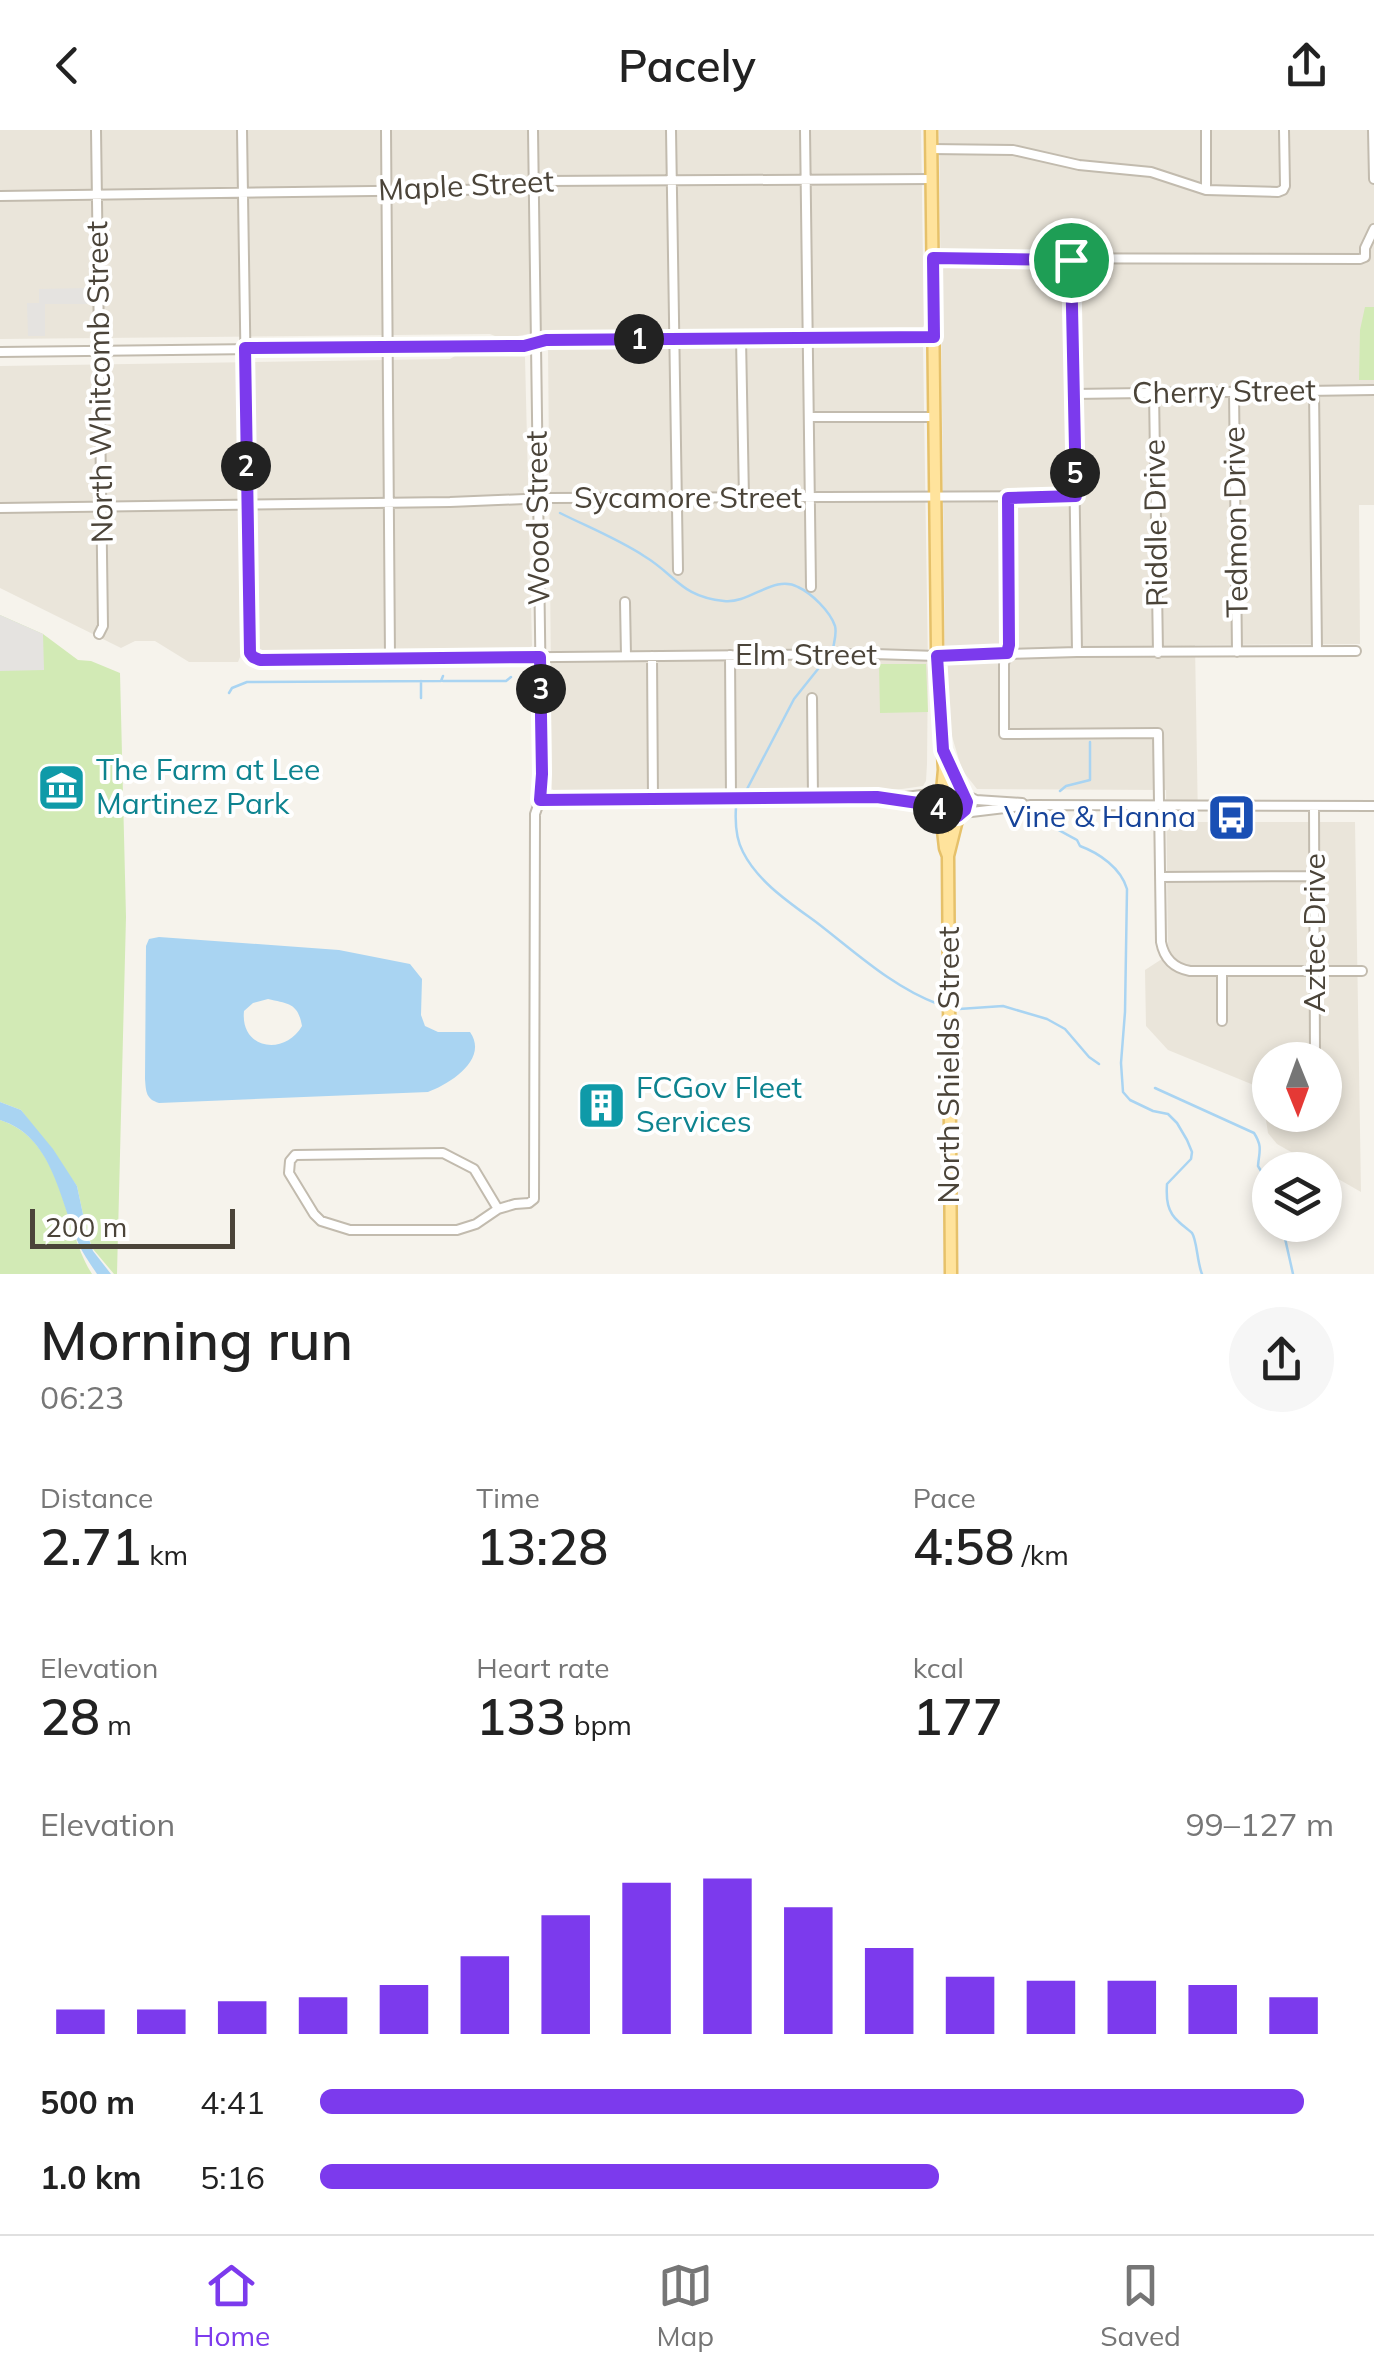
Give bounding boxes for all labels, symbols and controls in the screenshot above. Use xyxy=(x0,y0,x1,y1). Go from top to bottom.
text: Pacely xyxy=(618,37,756,93)
icon: back xyxy=(40,38,95,93)
icon: share xyxy=(1279,38,1334,93)
street label: Maple Street xyxy=(377,161,555,209)
pin xyxy=(1029,218,1114,303)
street label: North Whitcomb Street xyxy=(77,221,121,544)
icon: arrive xyxy=(1044,233,1099,288)
pin: 1 xyxy=(614,314,664,364)
text: 1 xyxy=(631,321,647,356)
street label: Cherry Street xyxy=(1132,370,1316,412)
street label: Tedmon Drive xyxy=(1214,426,1256,618)
street label: Wood Street xyxy=(516,430,558,606)
street label: Riddle Drive xyxy=(1135,439,1175,607)
pin: 2 xyxy=(221,441,271,491)
text: 2 xyxy=(238,448,254,483)
pin: 5 xyxy=(1050,448,1100,498)
text: 5 xyxy=(1067,455,1083,490)
street label: Sycamore Street xyxy=(574,478,802,516)
street label: Elm Street xyxy=(735,635,877,673)
pin: 3 xyxy=(516,664,566,714)
text: 3 xyxy=(533,671,549,706)
place label: The Farm at Lee Martinez Park xyxy=(96,750,320,822)
museum icon: The Farm at Lee Martinez Park xyxy=(35,761,87,813)
pin: 4 xyxy=(913,784,963,834)
text: 4 xyxy=(930,791,946,826)
bus stop icon: Vine & Hanna xyxy=(1205,791,1257,843)
place label: Vine & Hanna xyxy=(1004,797,1196,835)
street label: Aztec Drive xyxy=(1295,853,1333,1013)
street label: North Shields Street xyxy=(929,926,967,1204)
north arrow xyxy=(1252,1042,1342,1132)
map controls xyxy=(1252,1042,1342,1242)
place label: FCGov Fleet Services xyxy=(636,1068,802,1140)
building icon: FCGov Fleet Services xyxy=(575,1079,627,1131)
button: layers xyxy=(1252,1152,1342,1242)
scale bar xyxy=(30,1204,235,1248)
text: 200 m xyxy=(45,1209,127,1244)
text: Morning run xyxy=(40,1305,353,1374)
button: share xyxy=(1229,1307,1334,1412)
text: 06:23 xyxy=(40,1377,124,1417)
text: Distance xyxy=(40,1480,153,1515)
text: Time xyxy=(476,1480,540,1515)
text: Pace xyxy=(913,1480,976,1515)
text: 2.71 xyxy=(40,1515,142,1578)
text: 13:28 xyxy=(476,1515,608,1578)
text: 4:58 xyxy=(913,1515,1015,1578)
text: km xyxy=(142,1537,188,1572)
text: /km xyxy=(1015,1537,1069,1572)
text: Elevation xyxy=(40,1650,158,1685)
text: Heart rate xyxy=(476,1650,610,1685)
text: kcal xyxy=(913,1650,964,1685)
text: 28 xyxy=(40,1685,100,1748)
text: 133 xyxy=(476,1685,566,1748)
text: 177 xyxy=(913,1685,1003,1748)
text: m xyxy=(100,1707,132,1742)
text: bpm xyxy=(566,1707,632,1742)
text: Elevation xyxy=(40,1804,175,1844)
text: 99–127 m xyxy=(1185,1804,1334,1844)
text: 500 m xyxy=(40,2082,135,2122)
text: 4:41 xyxy=(200,2082,265,2122)
text: 1.0 km xyxy=(40,2157,142,2197)
text: 5:16 xyxy=(200,2157,265,2197)
tab: Home xyxy=(193,2258,270,2353)
tab: Map xyxy=(656,2258,714,2353)
tab: Saved xyxy=(1100,2258,1181,2353)

